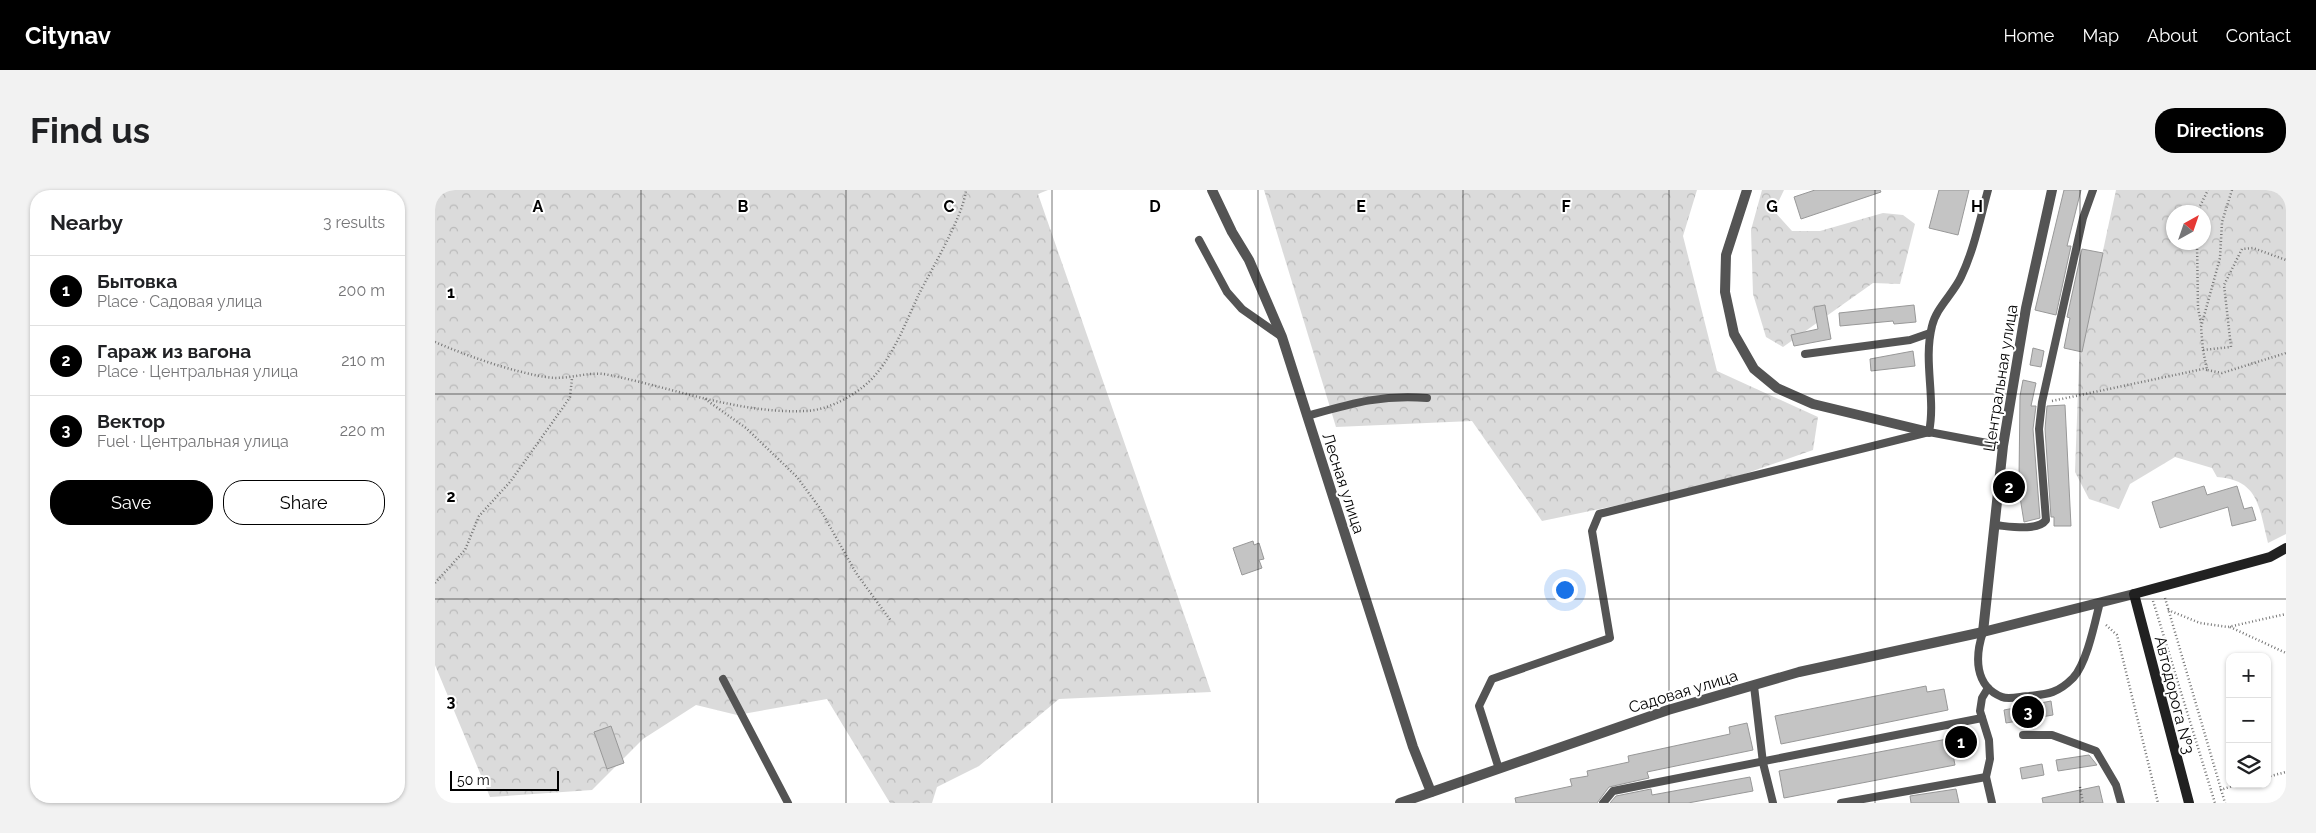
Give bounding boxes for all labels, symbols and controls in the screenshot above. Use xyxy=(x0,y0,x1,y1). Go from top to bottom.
text: Citynav xyxy=(25,21,111,50)
text: Home xyxy=(2003,25,2054,46)
text: Map xyxy=(2082,25,2119,46)
text: About xyxy=(2147,25,2198,46)
text: Contact xyxy=(2226,25,2291,46)
button: Directions xyxy=(2155,108,2286,153)
text: Find us xyxy=(30,110,150,151)
text: A xyxy=(533,197,544,216)
text: B xyxy=(738,197,749,216)
text: C xyxy=(944,197,955,216)
text: D xyxy=(1149,197,1161,216)
text: E xyxy=(1356,197,1366,216)
text: F xyxy=(1561,197,1571,216)
text: G xyxy=(1766,197,1778,216)
text: H xyxy=(1971,197,1983,216)
north arrow xyxy=(2166,205,2211,250)
text: Nearby xyxy=(50,210,123,235)
text: 3 results xyxy=(323,213,385,232)
text: Бытовка xyxy=(97,270,178,292)
text: 1 xyxy=(62,281,70,300)
text: 200 m xyxy=(338,281,385,300)
text: 1 xyxy=(447,283,455,302)
text: Place · Садовая улица xyxy=(97,292,262,311)
street label: Центральная улица xyxy=(1979,303,2022,453)
text: Гараж из вагона xyxy=(97,340,251,362)
text: 2 xyxy=(61,351,71,370)
text: 210 m xyxy=(341,351,385,370)
text: Place · Центральная улица xyxy=(97,362,298,381)
text: Вектор xyxy=(97,410,165,432)
text: 3 xyxy=(62,421,70,440)
text: 220 m xyxy=(340,421,385,440)
street label: Лесная улица xyxy=(1318,430,1369,536)
text: Fuel · Центральная улица xyxy=(97,432,289,451)
pin: 2 xyxy=(1993,468,2025,506)
button: Save xyxy=(50,480,213,525)
button: Share xyxy=(223,480,385,525)
text: 2 xyxy=(446,487,456,506)
your location xyxy=(1552,577,1578,603)
street label: Автодорога №3 xyxy=(2151,634,2198,756)
map controls xyxy=(2226,653,2271,788)
button: + xyxy=(2226,653,2271,698)
street label: Садовая улица xyxy=(1626,666,1740,717)
text: 3 xyxy=(447,692,456,711)
pin: 3 xyxy=(2012,693,2044,731)
button: − xyxy=(2226,698,2271,743)
pin: 1 xyxy=(1945,723,1977,761)
button: layers xyxy=(2226,743,2271,788)
scale bar xyxy=(450,768,559,791)
text: 50 m xyxy=(457,772,490,788)

